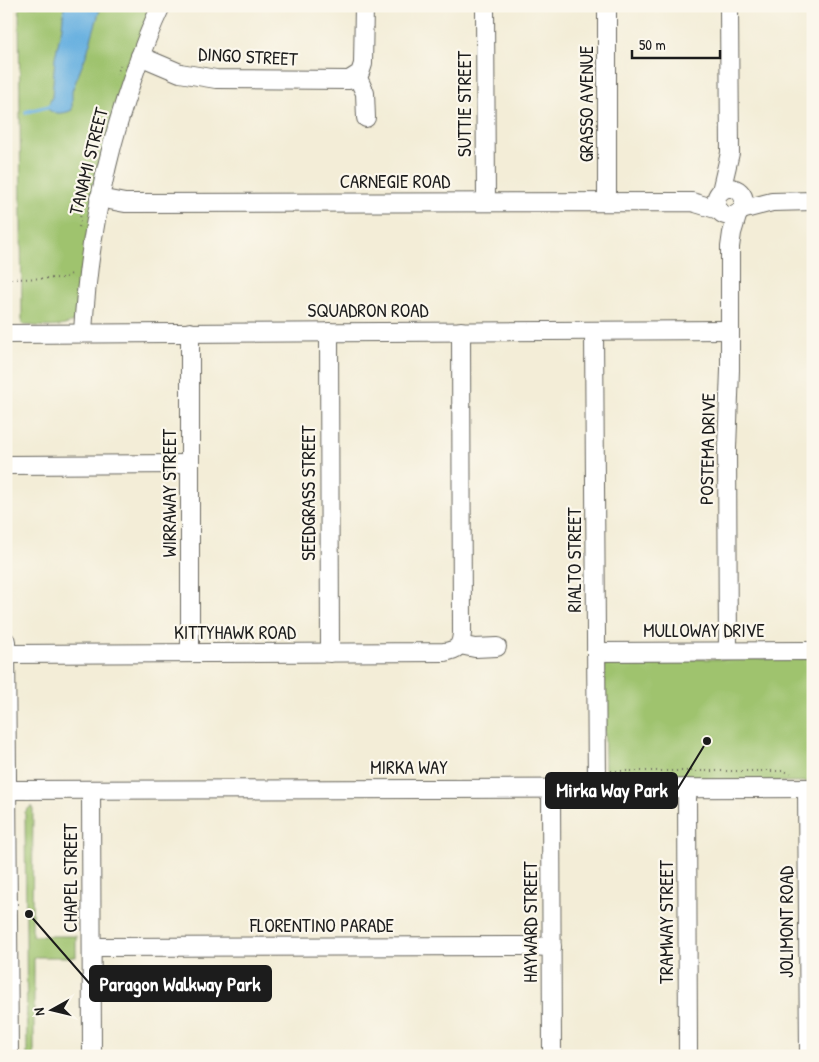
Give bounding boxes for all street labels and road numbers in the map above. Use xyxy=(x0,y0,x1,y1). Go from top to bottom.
street label: DINGO STREET xyxy=(198,40,300,72)
street label: GRASSO AVENUE xyxy=(573,45,599,162)
street label: SUTTIE STREET xyxy=(451,50,477,157)
street label: TANAMI STREET xyxy=(62,104,114,217)
street label: CARNEGIE ROAD xyxy=(340,168,450,194)
street label: SQUADRON ROAD xyxy=(307,297,429,323)
street label: POSTEMA DRIVE xyxy=(693,392,721,505)
street label: SEEDGRASS STREET xyxy=(295,424,321,561)
street label: WIRRAWAY STREET xyxy=(156,428,182,557)
street label: RIALTO STREET xyxy=(561,506,587,613)
street label: MULLOWAY DRIVE xyxy=(643,617,765,643)
street label: KITTYHAWK ROAD xyxy=(174,619,296,645)
street label: MIRKA WAY xyxy=(370,754,448,780)
street label: CHAPEL STREET xyxy=(57,822,83,933)
street label: TRAMWAY STREET xyxy=(653,859,679,984)
street label: HAYWARD STREET xyxy=(517,860,543,983)
street label: JOLIMONT ROAD xyxy=(773,866,799,978)
street label: FLORENTINO PARADE xyxy=(249,912,395,938)

